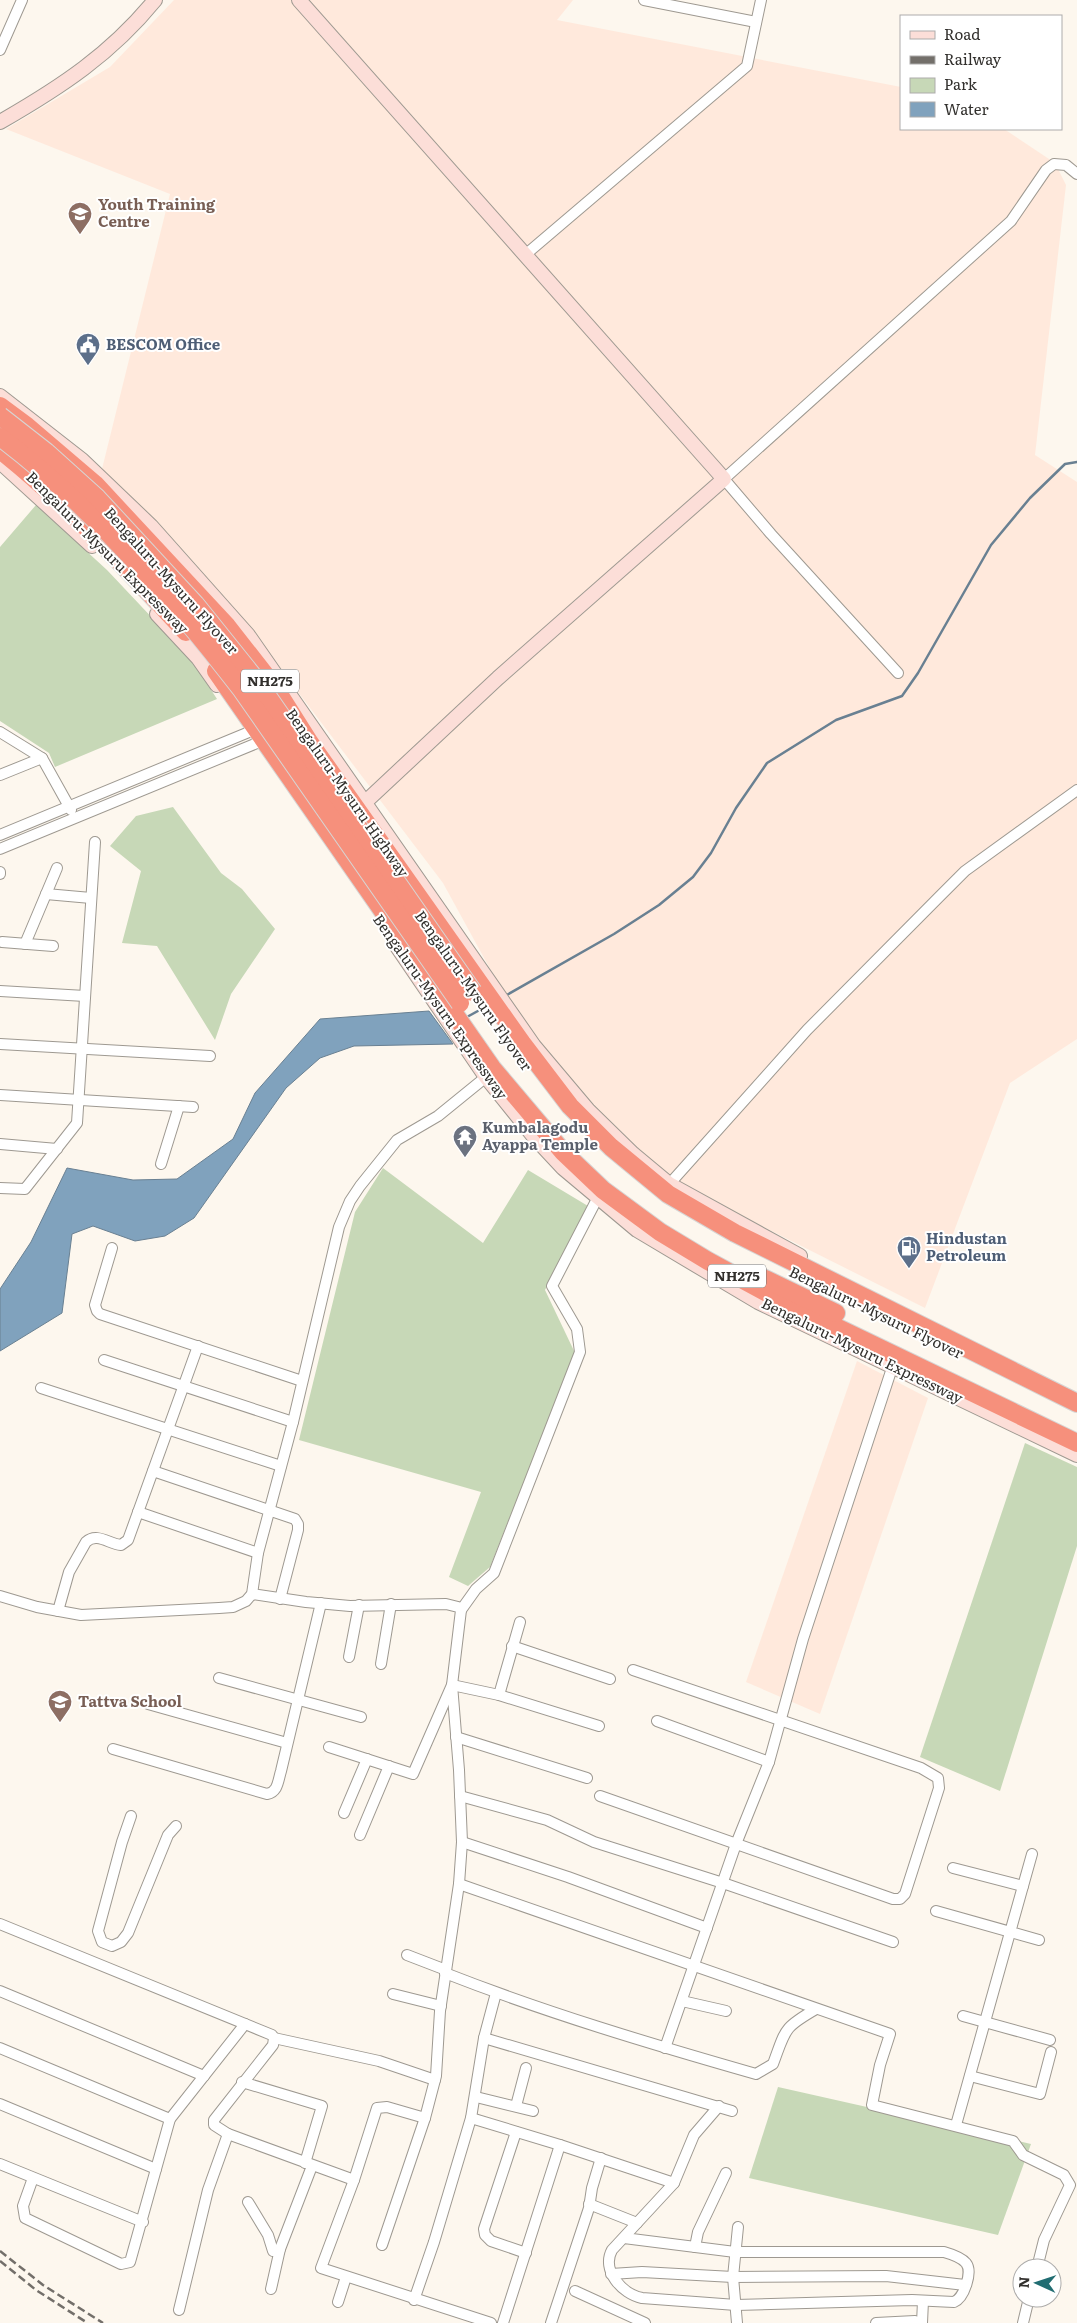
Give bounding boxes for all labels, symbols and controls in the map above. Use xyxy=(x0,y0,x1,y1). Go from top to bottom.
legend xyxy=(900,15,1062,130)
text: Road xyxy=(944,22,980,45)
text: Railway xyxy=(944,47,1002,70)
text: Park xyxy=(944,72,978,95)
text: Water xyxy=(944,97,989,120)
place label: Youth Training Centre xyxy=(98,192,216,232)
school or university icon: Youth Training Centre xyxy=(67,201,93,235)
public building icon: BESCOM Office xyxy=(75,332,101,366)
place label: BESCOM Office xyxy=(106,332,221,355)
street label: Bengaluru-Mysuru Expressway xyxy=(22,465,195,639)
street label: Bengaluru-Mysuru Flyover xyxy=(100,501,245,659)
road number: NH275 xyxy=(241,669,299,692)
street label: Bengaluru-Mysuru Highway xyxy=(281,703,416,882)
street label: Bengaluru-Mysuru Flyover xyxy=(410,905,539,1075)
street label: Bengaluru-Mysuru Expressway xyxy=(368,909,514,1104)
place label: Kumbalagodu Ayappa Temple xyxy=(482,1115,598,1155)
temple icon: Kumbalagodu Ayappa Temple xyxy=(452,1124,478,1158)
place label: Hindustan Petroleum xyxy=(926,1226,1008,1266)
fuel station icon: Hindustan Petroleum xyxy=(896,1235,922,1269)
street label: Bengaluru-Mysuru Flyover xyxy=(786,1259,968,1364)
road number: NH275 xyxy=(708,1264,766,1288)
street label: Bengaluru-Mysuru Expressway xyxy=(758,1291,968,1409)
school or university icon: Tattva School xyxy=(47,1689,73,1723)
place label: Tattva School xyxy=(78,1689,183,1712)
north arrow xyxy=(1012,2258,1062,2308)
text: N xyxy=(1013,2276,1033,2289)

